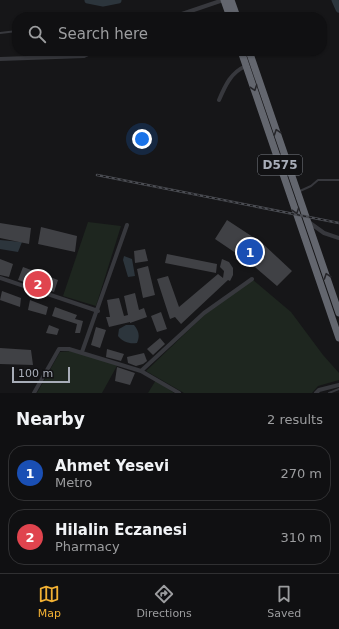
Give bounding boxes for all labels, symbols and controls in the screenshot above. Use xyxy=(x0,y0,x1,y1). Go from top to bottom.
search box xyxy=(12,12,327,56)
icon: search xyxy=(26,23,48,45)
text: Search here xyxy=(58,25,148,43)
one-way arrow xyxy=(249,84,257,91)
your location xyxy=(132,129,152,149)
one-way arrow xyxy=(273,129,282,136)
road number: D575 xyxy=(258,155,302,175)
one-way arrow xyxy=(291,207,299,214)
pin: 1 xyxy=(237,237,263,267)
pin: 2 xyxy=(25,269,51,299)
one-way arrow xyxy=(323,273,331,280)
scale bar xyxy=(12,365,70,384)
text: 100 m xyxy=(18,367,53,380)
text: Nearby xyxy=(16,409,85,429)
text: 2 results xyxy=(267,412,323,427)
text: Ahmet Yesevi xyxy=(55,457,169,475)
text: 1 xyxy=(25,466,35,481)
text: 270 m xyxy=(280,466,322,481)
text: Metro xyxy=(55,475,92,490)
text: Hilalin Eczanesi xyxy=(55,521,187,539)
text: 2 xyxy=(25,530,35,545)
text: 310 m xyxy=(280,530,322,545)
text: Pharmacy xyxy=(55,539,120,554)
tab: Map xyxy=(38,583,61,620)
tab: Directions xyxy=(136,583,192,620)
tab: Saved xyxy=(267,583,301,620)

